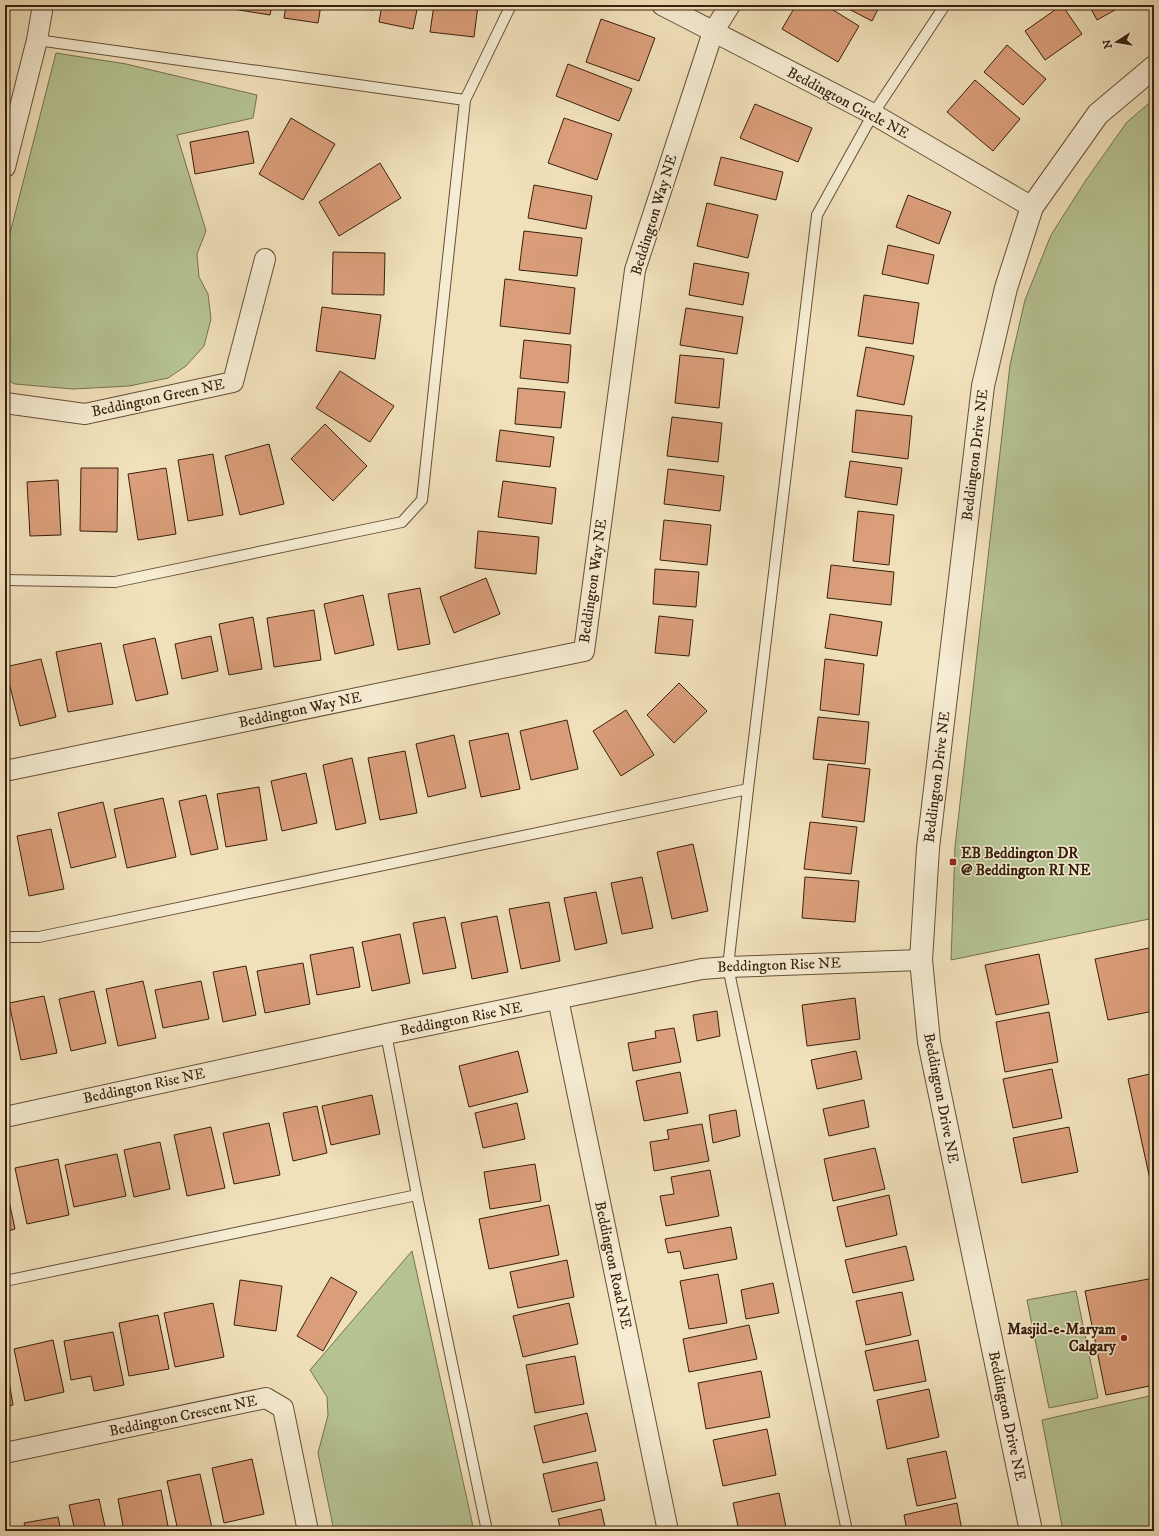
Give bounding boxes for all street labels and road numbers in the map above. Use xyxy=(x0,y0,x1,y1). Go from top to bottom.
street label: Beddington Circle NE xyxy=(784,63,913,143)
street label: Beddington Way NE xyxy=(627,152,682,278)
street label: Beddington Green NE xyxy=(90,375,227,421)
street label: Beddington Drive NE xyxy=(958,388,993,522)
street label: Beddington Way NE xyxy=(575,517,611,644)
street label: Beddington Way NE xyxy=(237,688,364,732)
street label: Beddington Drive NE xyxy=(920,710,955,844)
street label: Beddington Rise NE xyxy=(717,953,842,977)
street label: Beddington Rise NE xyxy=(398,998,524,1040)
street label: Beddington Drive NE xyxy=(919,1031,963,1165)
street label: Beddington Rise NE xyxy=(81,1064,207,1108)
street label: Beddington Road NE xyxy=(590,1199,636,1331)
street label: Beddington Drive NE xyxy=(984,1349,1030,1483)
street label: Beddington Crescent NE xyxy=(107,1391,259,1441)

